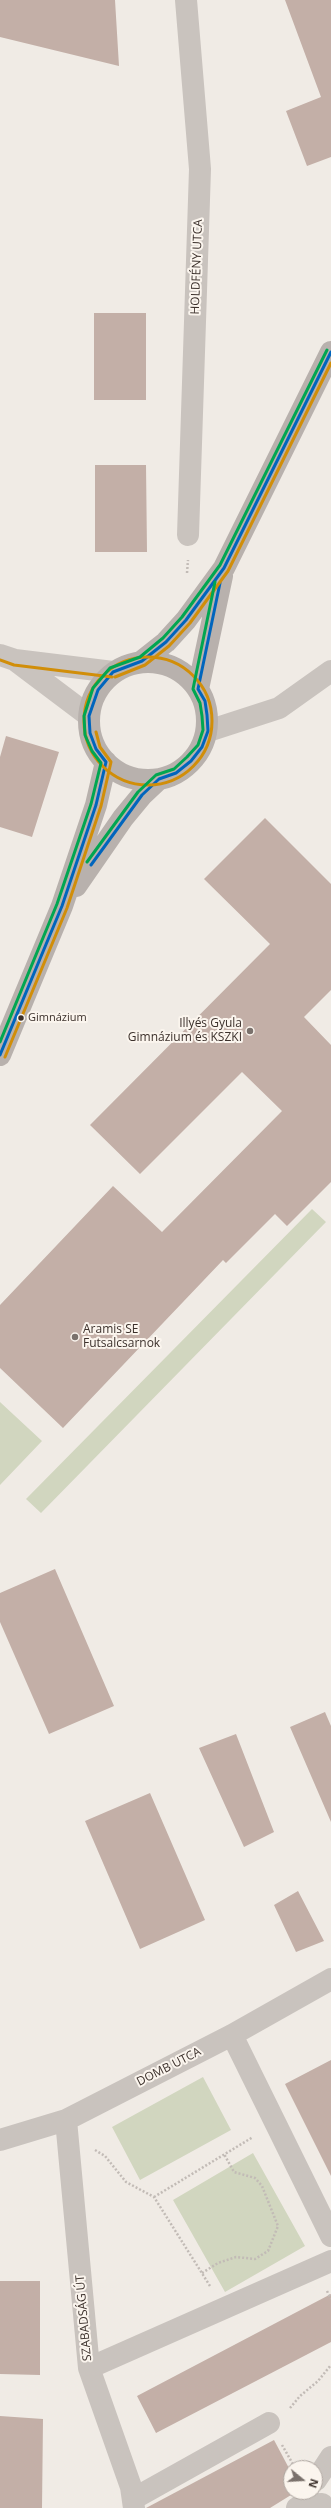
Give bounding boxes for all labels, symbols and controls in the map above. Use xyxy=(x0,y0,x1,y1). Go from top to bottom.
street label: HOLDFÉNY UTCA xyxy=(188,219,206,315)
place label: Gimnázium xyxy=(28,1011,87,1025)
marker: Gimnázium xyxy=(16,1013,26,1023)
place label: Illyés Gyula Gimnázium és KSZKI xyxy=(128,1017,242,1045)
marker: Illyés Gyula Gimnázium és KSZKI xyxy=(245,1026,255,1036)
place label: Aramis SE Futsalcsarnok xyxy=(83,1323,160,1351)
marker: Aramis SE Futsalcsarnok xyxy=(70,1332,80,1342)
street label: DOMB UTCA xyxy=(134,2045,204,2089)
street label: SZABADSÁG ÚT xyxy=(73,2274,95,2362)
north arrow xyxy=(283,2460,323,2500)
text: N xyxy=(305,2477,322,2490)

